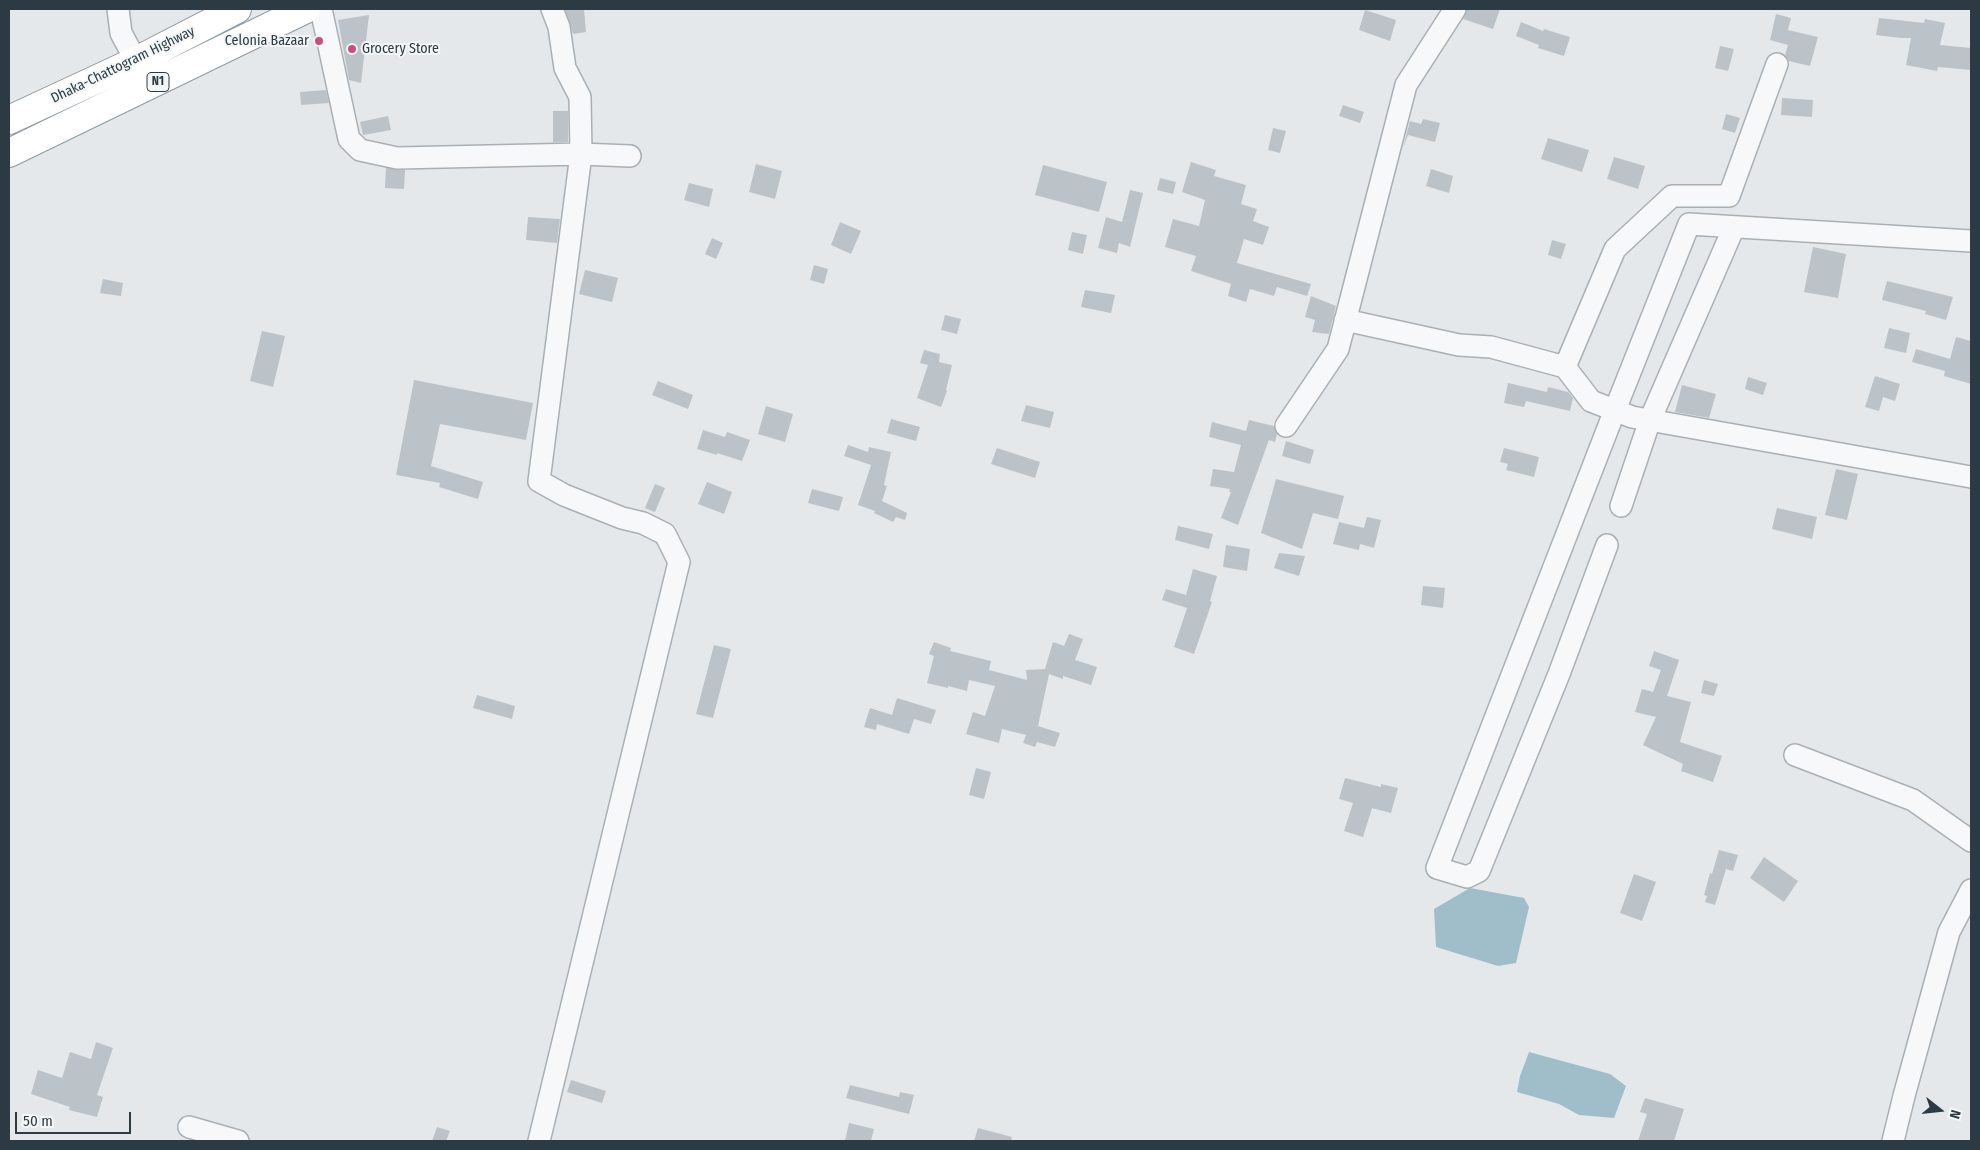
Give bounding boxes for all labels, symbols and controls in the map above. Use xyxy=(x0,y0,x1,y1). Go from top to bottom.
street label: Dhaka-Chattogram Highway xyxy=(48,23,198,107)
place label: Celonia Bazaar xyxy=(225,33,309,49)
marker: Celonia Bazaar xyxy=(313,35,325,47)
place label: Grocery Store xyxy=(362,41,439,57)
marker: Grocery Store xyxy=(346,43,358,55)
road number: N1 xyxy=(147,72,169,91)
north arrow xyxy=(1915,1085,1965,1135)
scale bar xyxy=(18,1102,134,1134)
text: N xyxy=(1946,1108,1964,1121)
text: 50 m xyxy=(23,1112,53,1130)

